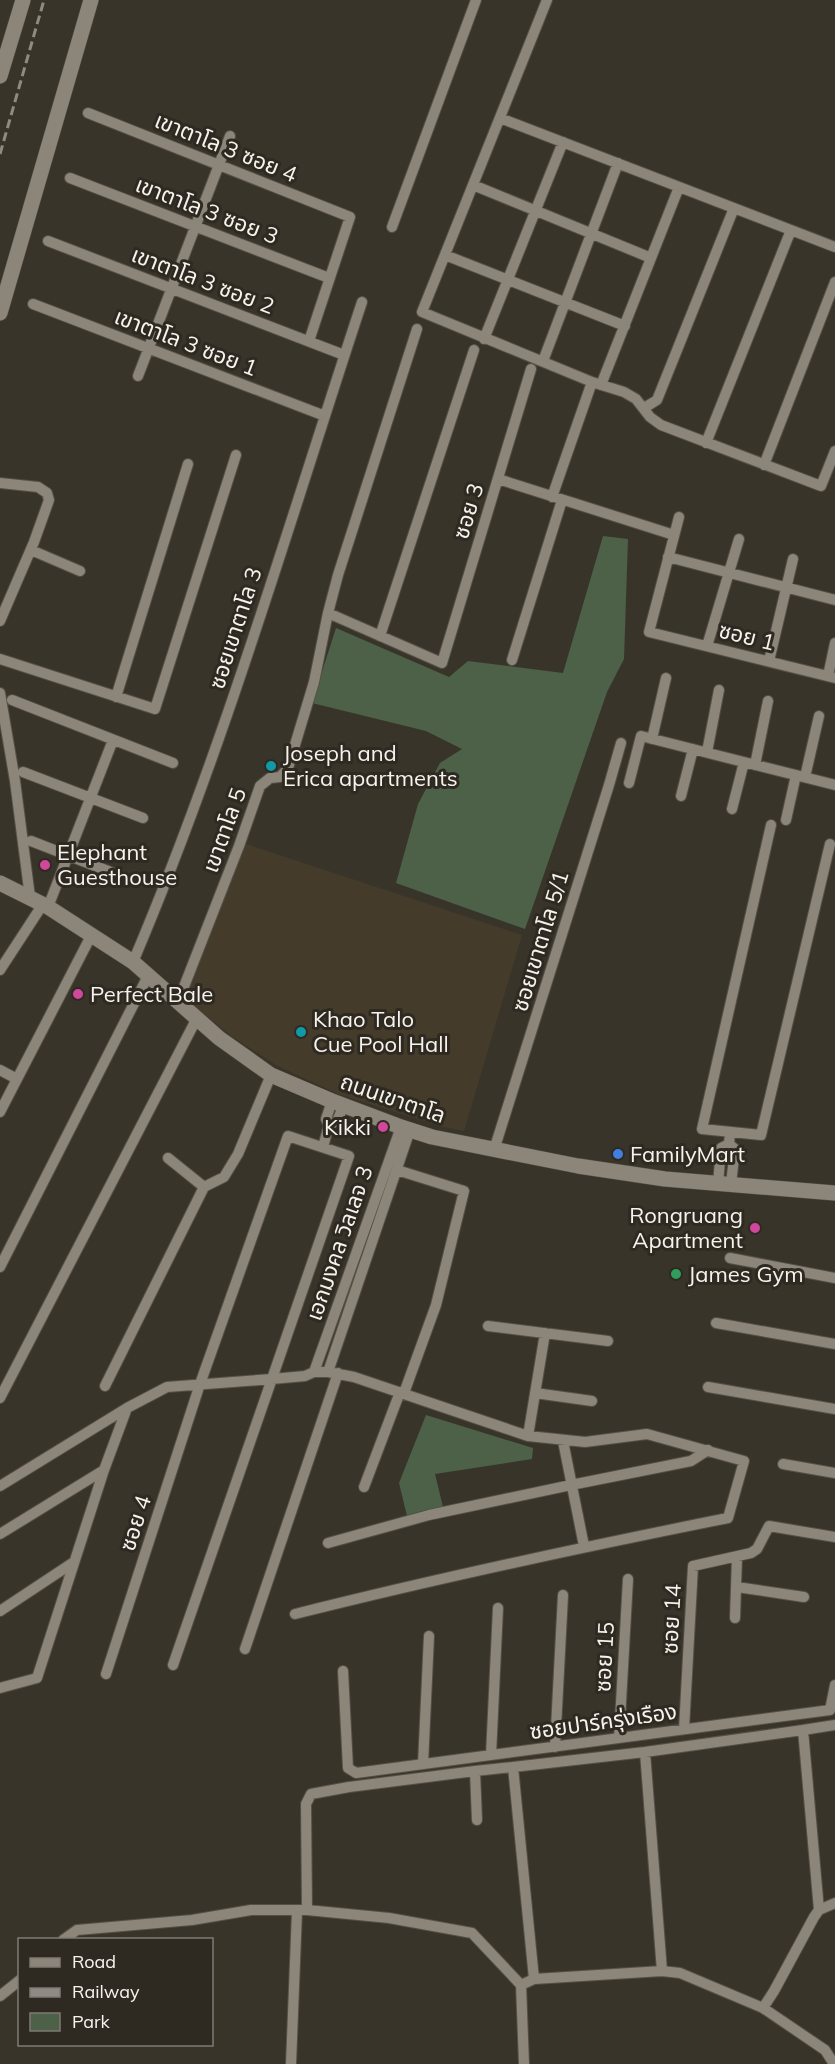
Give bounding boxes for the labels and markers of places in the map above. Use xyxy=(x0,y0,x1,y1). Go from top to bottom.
place label: Joseph and Erica apartments xyxy=(283,739,458,792)
marker: Joseph and Erica apartments xyxy=(264,759,278,773)
place label: Elephant Guesthouse xyxy=(57,838,177,891)
marker: Elephant Guesthouse xyxy=(38,858,52,872)
place label: Perfect Bale xyxy=(90,980,213,1008)
marker: Perfect Bale xyxy=(71,987,85,1001)
place label: Khao Talo Cue Pool Hall xyxy=(313,1005,449,1058)
marker: Khao Talo Cue Pool Hall xyxy=(294,1025,308,1039)
place label: Kikki xyxy=(324,1113,371,1141)
marker: Kikki xyxy=(376,1120,390,1134)
place label: FamilyMart xyxy=(630,1140,745,1168)
marker: FamilyMart xyxy=(611,1147,625,1161)
place label: Rongruang Apartment xyxy=(629,1201,743,1254)
marker: Rongruang Apartment xyxy=(748,1221,762,1235)
place label: James Gym xyxy=(688,1260,803,1288)
marker: James Gym xyxy=(669,1267,683,1281)

